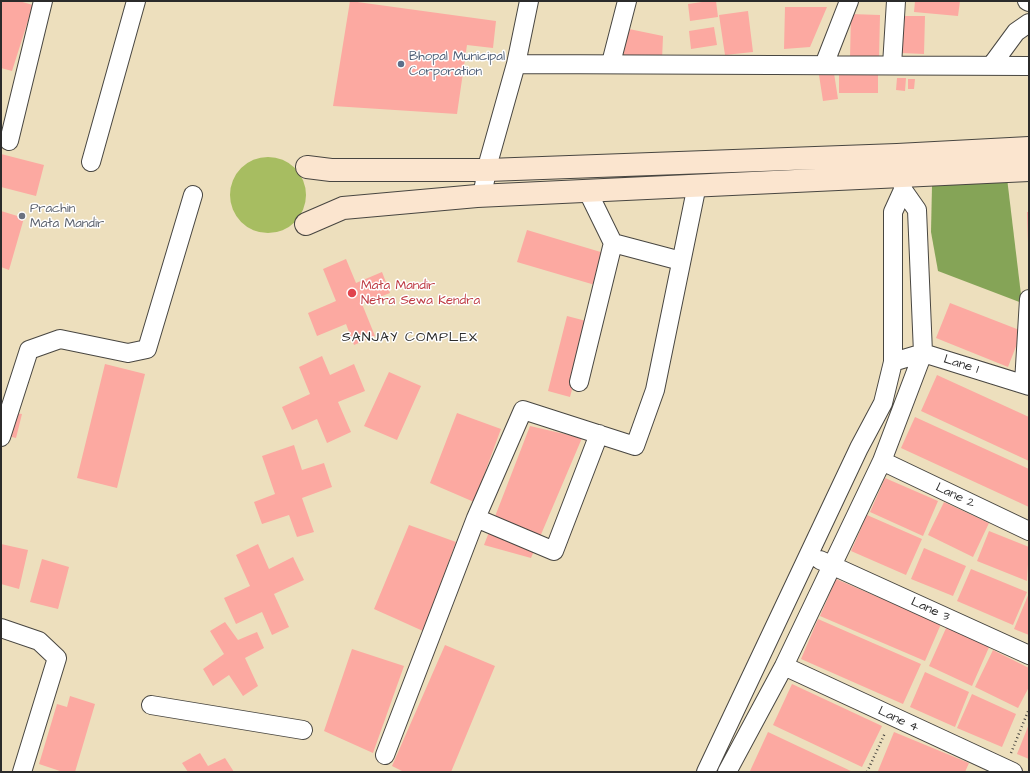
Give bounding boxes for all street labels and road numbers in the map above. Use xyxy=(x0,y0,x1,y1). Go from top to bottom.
street label: Lane 1 xyxy=(941,352,981,378)
street label: Lane 2 xyxy=(933,480,977,512)
street label: Lane 3 xyxy=(908,595,952,625)
street label: Lane 4 xyxy=(875,704,921,736)

